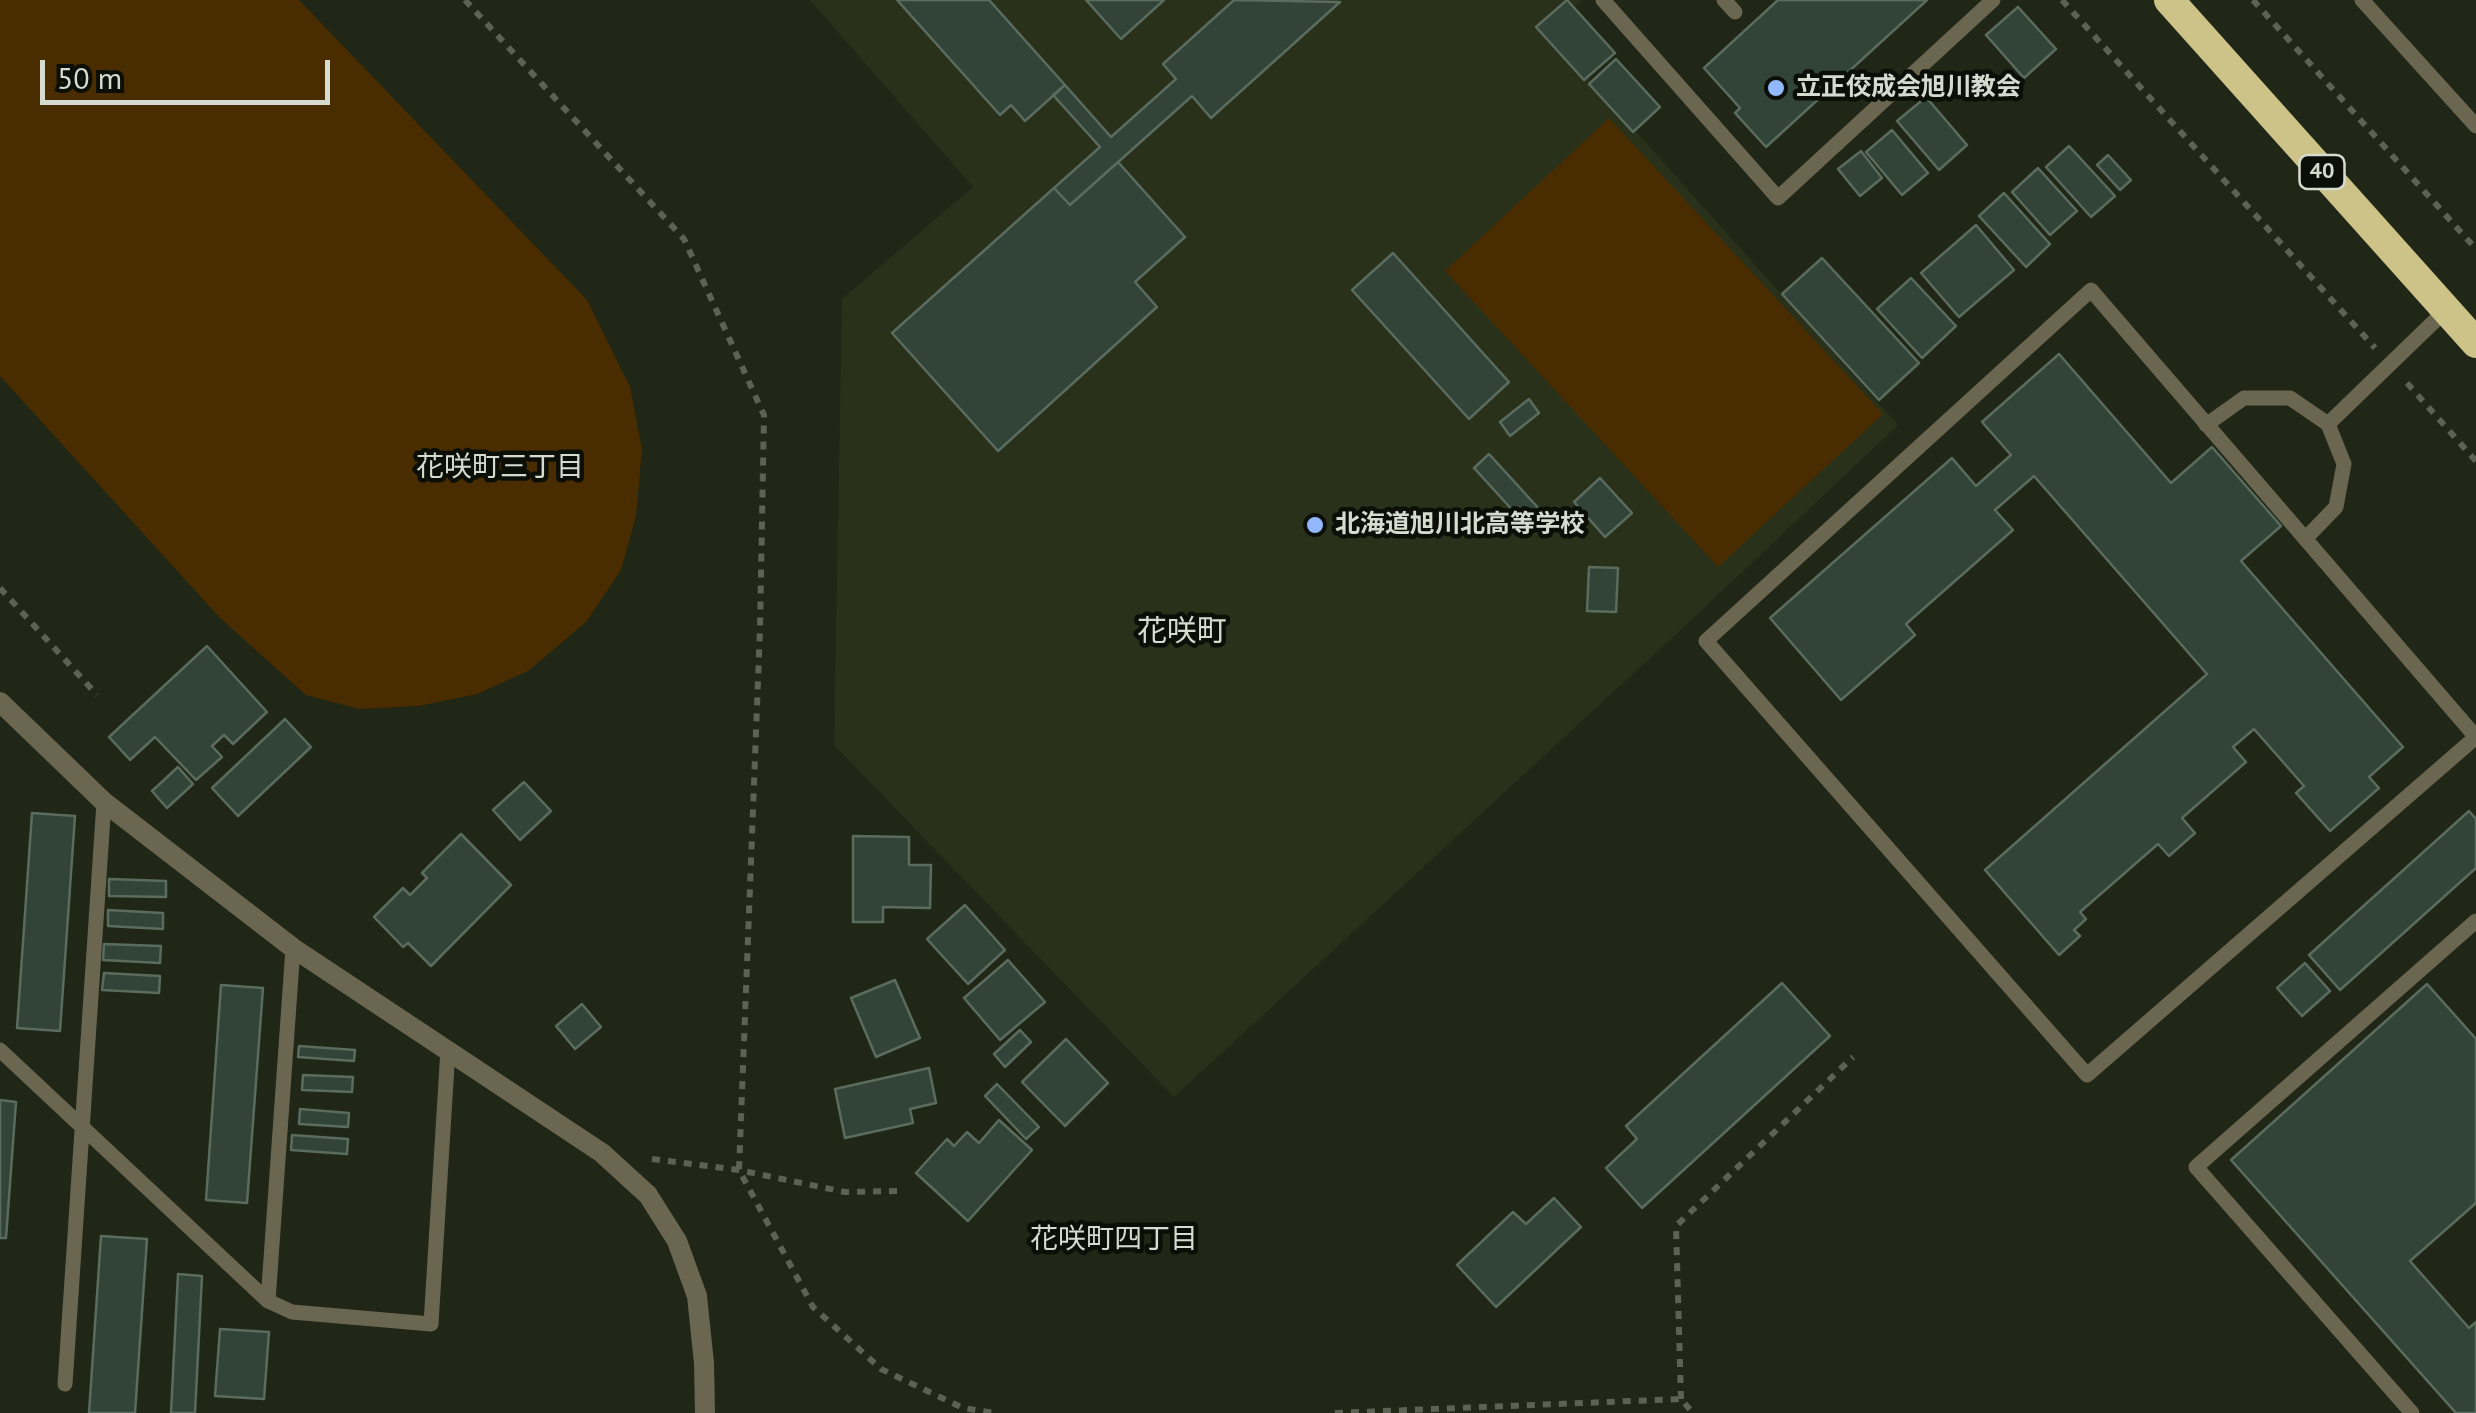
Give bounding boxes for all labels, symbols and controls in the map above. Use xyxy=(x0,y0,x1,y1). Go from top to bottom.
scale bar xyxy=(45,40,335,102)
text: 50 m xyxy=(57,58,122,97)
place label: 立正佼成会旭川教会 xyxy=(1796,73,2021,103)
marker: 立正佼成会旭川教会 xyxy=(1765,77,1787,99)
road number: 40 xyxy=(2300,155,2344,189)
district label: 花咲町三丁目 xyxy=(416,451,584,485)
place label: 北海道旭川北高等学校 xyxy=(1335,510,1585,540)
marker: 北海道旭川北高等学校 xyxy=(1304,514,1326,536)
district label: 花咲町 xyxy=(1137,614,1227,650)
district label: 花咲町四丁目 xyxy=(1030,1223,1198,1257)

